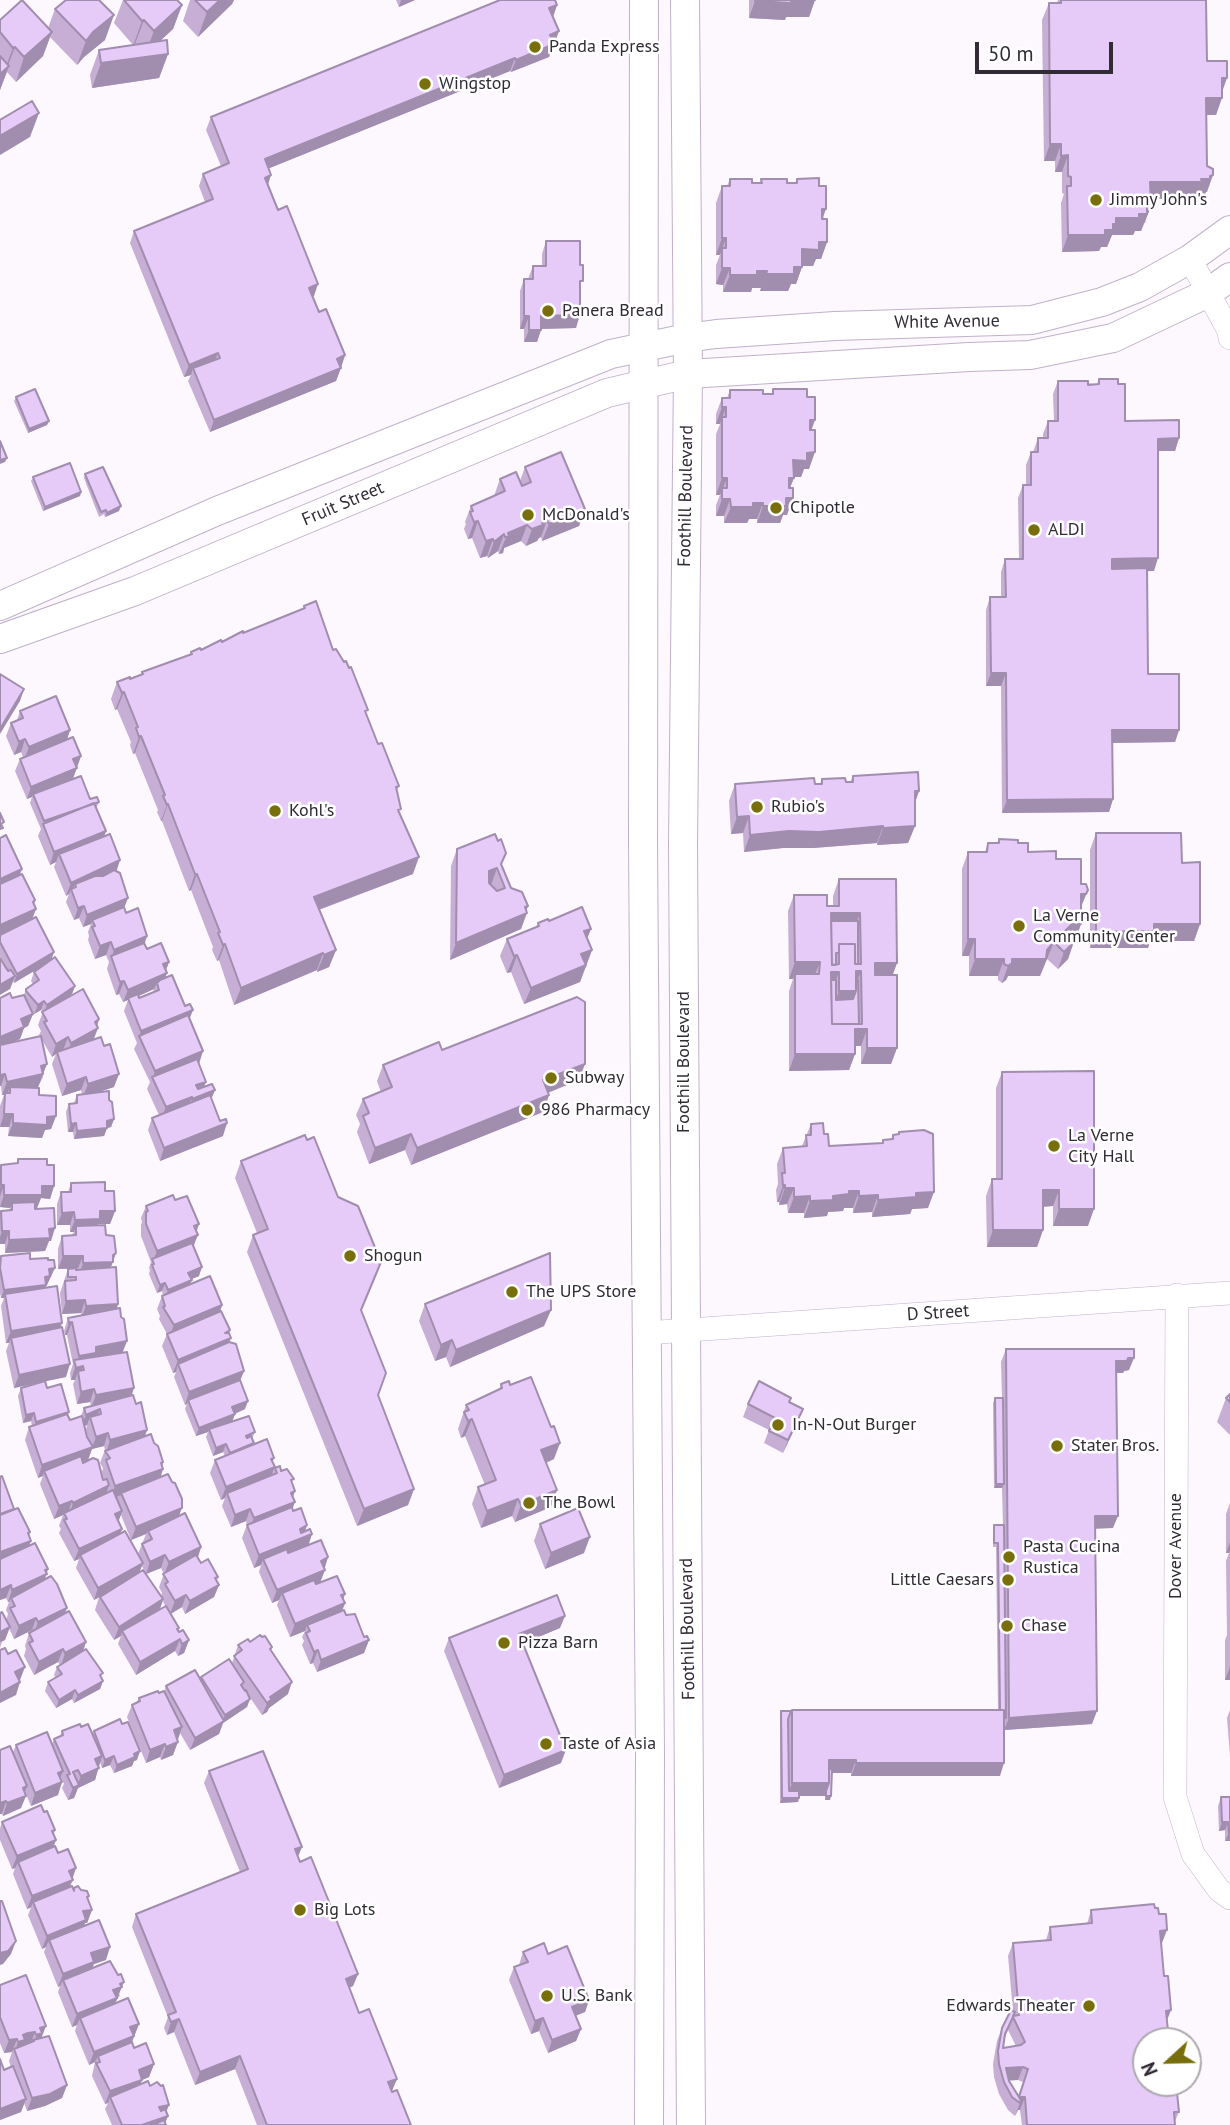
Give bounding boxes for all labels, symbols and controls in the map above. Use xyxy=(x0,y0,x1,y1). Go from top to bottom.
scale bar xyxy=(978,28,1116,72)
place label: Panda Express xyxy=(549,36,660,58)
marker: Panda Express xyxy=(527,39,543,55)
text: 50 m xyxy=(988,40,1034,67)
place label: Wingstop xyxy=(439,73,511,95)
marker: Wingstop xyxy=(417,76,433,92)
place label: Jimmy John's xyxy=(1110,189,1207,211)
marker: Jimmy John's xyxy=(1088,192,1104,208)
place label: Panera Bread xyxy=(562,300,664,322)
marker: Panera Bread xyxy=(540,303,556,319)
street label: White Avenue xyxy=(894,310,1000,334)
street label: Foothill Boulevard xyxy=(674,425,698,567)
street label: Fruit Street xyxy=(299,477,387,531)
place label: Chipotle xyxy=(790,497,855,519)
marker: Chipotle xyxy=(768,500,784,516)
place label: McDonald's xyxy=(542,504,630,526)
marker: McDonald's xyxy=(520,507,536,523)
place label: ALDI xyxy=(1048,519,1085,541)
marker: ALDI xyxy=(1026,522,1042,538)
place label: Rubio's xyxy=(771,796,825,818)
marker: Rubio's xyxy=(749,799,765,815)
place label: Kohl's xyxy=(289,800,334,822)
marker: Kohl's xyxy=(267,803,283,819)
place label: La Verne Community Center xyxy=(1033,905,1175,948)
marker: La Verne Community Center xyxy=(1011,918,1027,934)
street label: Foothill Boulevard xyxy=(673,991,695,1133)
place label: Subway xyxy=(565,1067,624,1089)
marker: Subway xyxy=(543,1070,559,1086)
place label: 986 Pharmacy xyxy=(541,1099,650,1121)
marker: 986 Pharmacy xyxy=(519,1102,535,1118)
place label: La Verne City Hall xyxy=(1068,1125,1134,1168)
marker: La Verne City Hall xyxy=(1046,1138,1062,1154)
place label: Shogun xyxy=(364,1245,422,1267)
marker: Shogun xyxy=(342,1248,358,1264)
place label: The UPS Store xyxy=(526,1281,636,1303)
marker: The UPS Store xyxy=(504,1284,520,1300)
street label: D Street xyxy=(906,1300,970,1326)
place label: In-N-Out Burger xyxy=(792,1414,916,1436)
marker: In-N-Out Burger xyxy=(770,1417,786,1433)
place label: Stater Bros. xyxy=(1071,1435,1159,1457)
marker: Stater Bros. xyxy=(1049,1438,1065,1454)
place label: The Bowl xyxy=(543,1492,615,1514)
street label: Dover Avenue xyxy=(1165,1493,1187,1599)
marker: The Bowl xyxy=(521,1495,537,1511)
place label: Pasta Cucina Rustica xyxy=(1023,1536,1120,1578)
marker: Pasta Cucina Rustica xyxy=(1001,1549,1017,1565)
street label: Foothill Boulevard xyxy=(676,1558,700,1700)
place label: Little Caesars xyxy=(890,1569,994,1591)
marker: Little Caesars xyxy=(1000,1572,1016,1588)
place label: Chase xyxy=(1021,1615,1067,1637)
marker: Chase xyxy=(999,1618,1015,1634)
place label: Pizza Barn xyxy=(518,1632,598,1654)
marker: Pizza Barn xyxy=(496,1635,512,1651)
place label: Taste of Asia xyxy=(560,1733,656,1755)
marker: Taste of Asia xyxy=(538,1736,554,1752)
place label: Big Lots xyxy=(314,1899,375,1921)
marker: Big Lots xyxy=(292,1902,308,1918)
place label: U.S. Bank xyxy=(561,1985,633,2007)
marker: U.S. Bank xyxy=(539,1988,555,2004)
place label: Edwards Theater xyxy=(946,1995,1075,2017)
marker: Edwards Theater xyxy=(1081,1998,1097,2014)
north arrow xyxy=(1132,2027,1202,2097)
text: N xyxy=(1136,2059,1163,2079)

